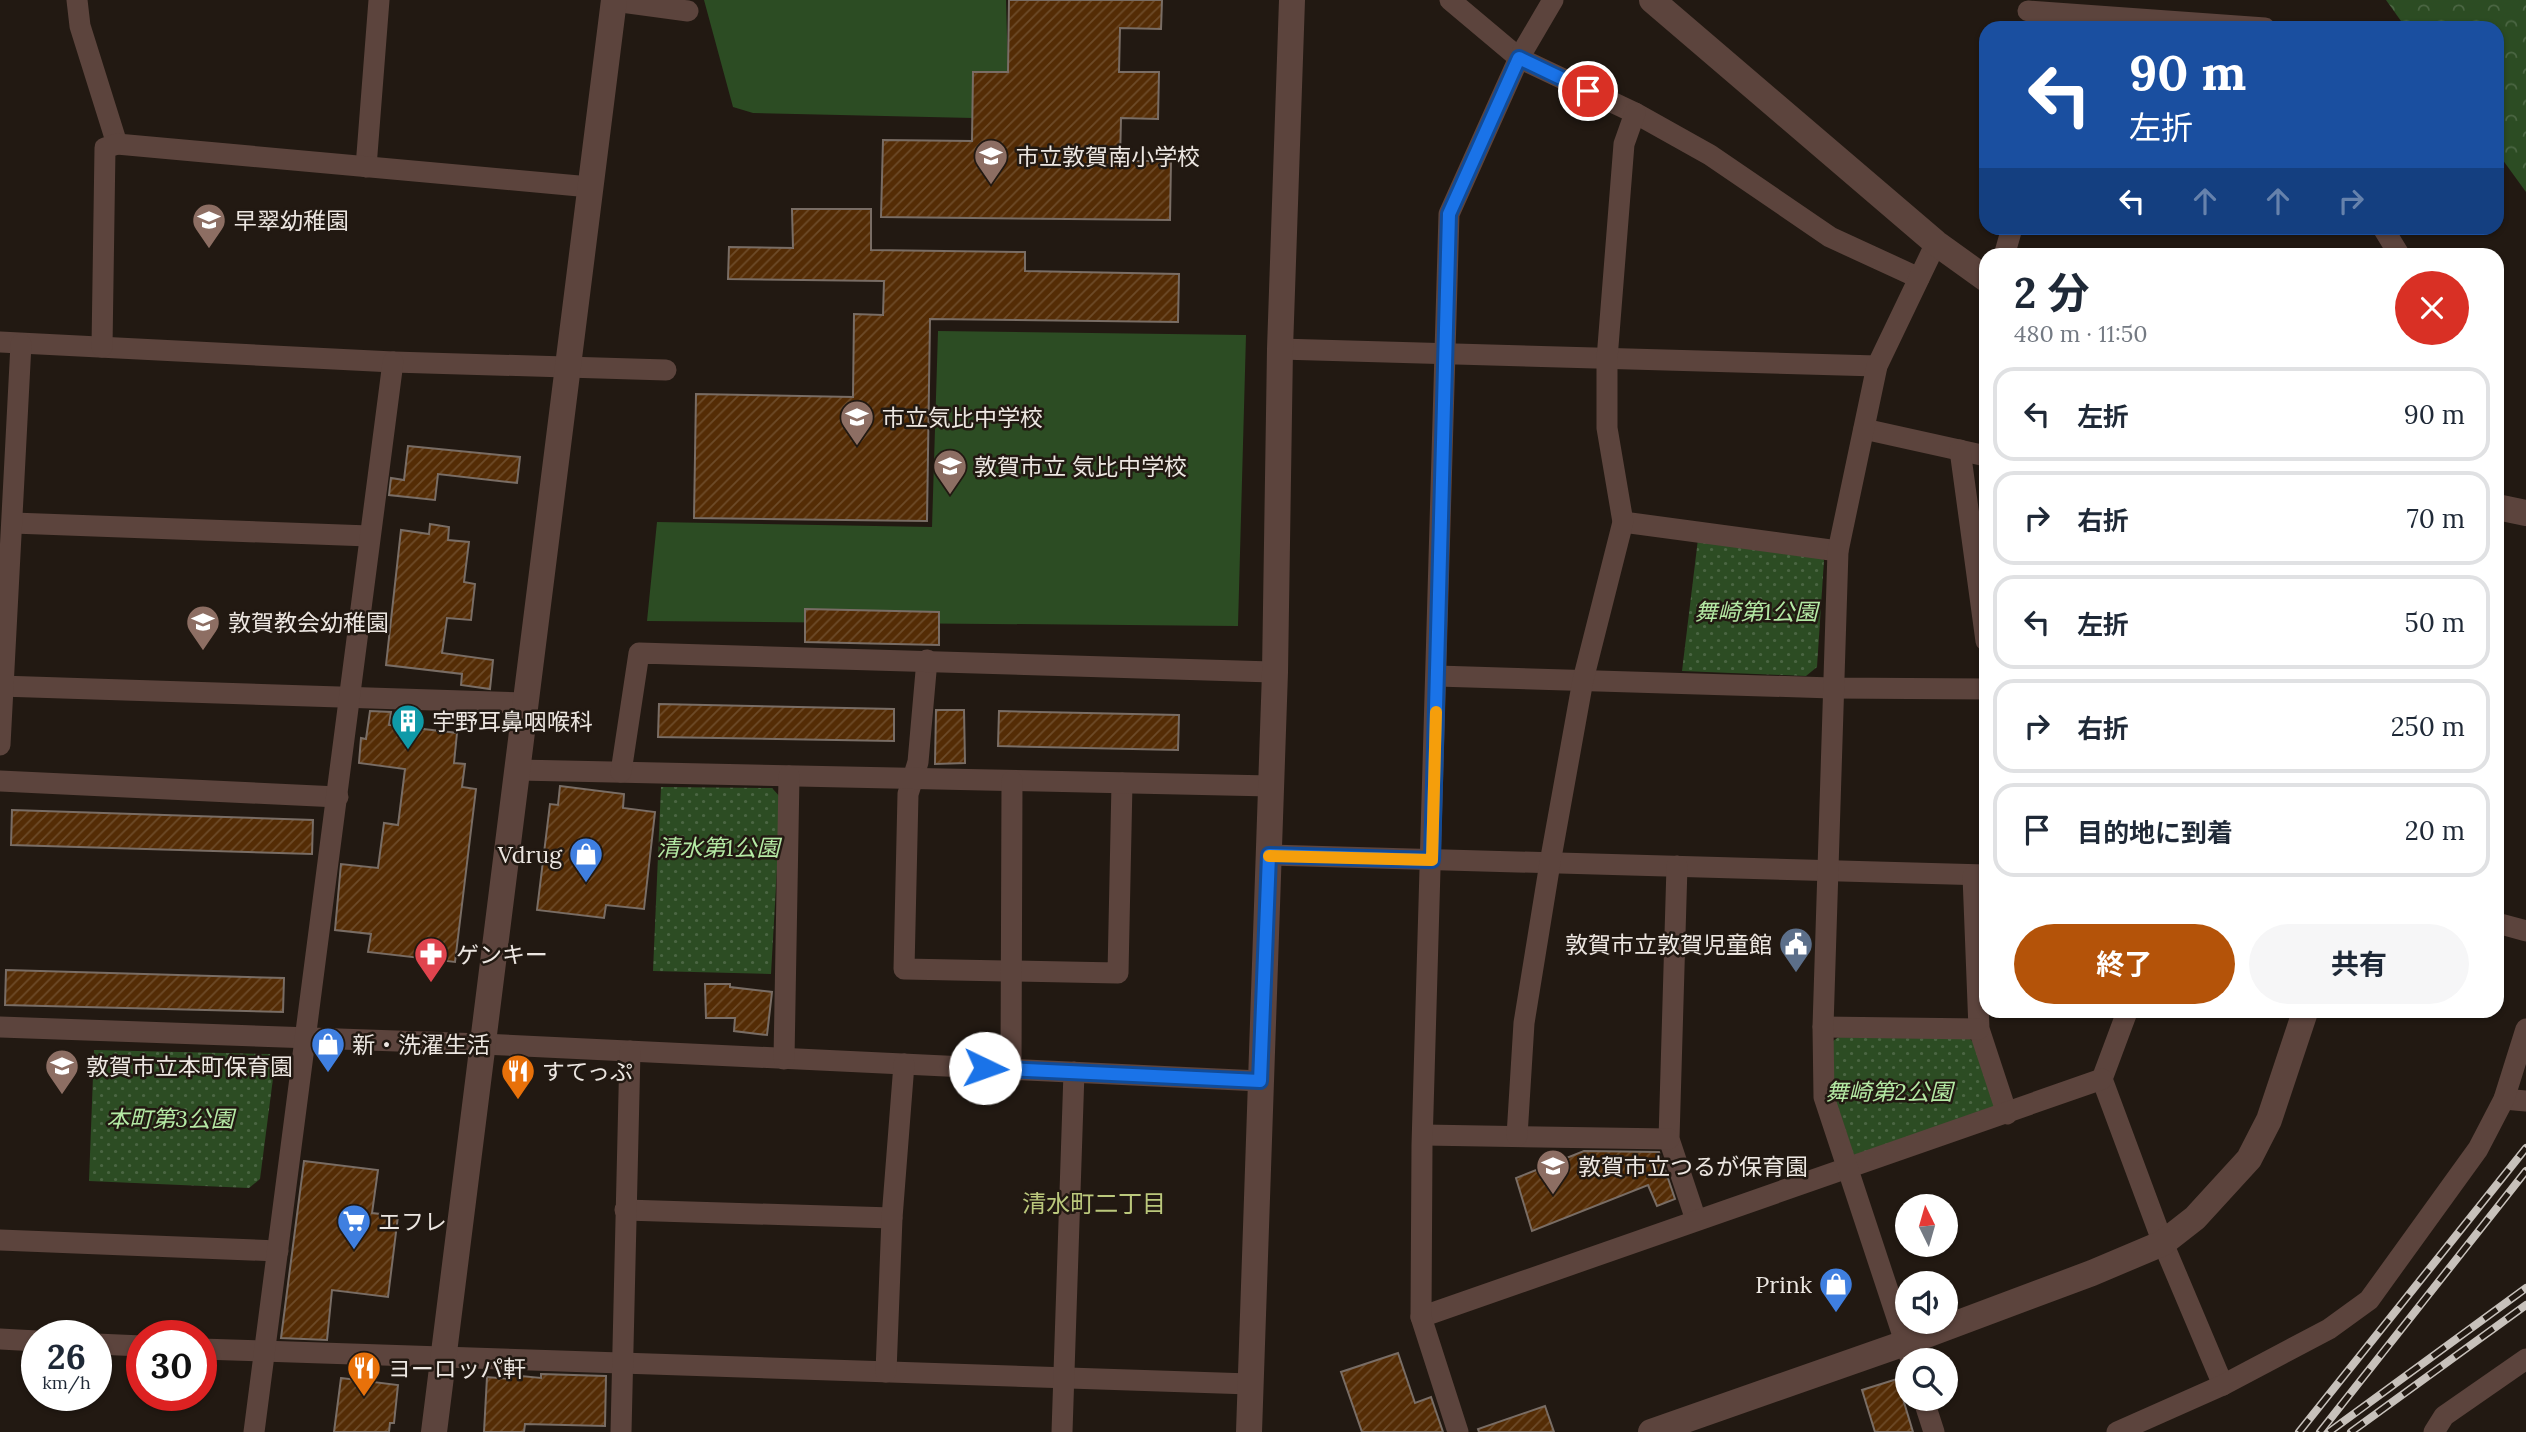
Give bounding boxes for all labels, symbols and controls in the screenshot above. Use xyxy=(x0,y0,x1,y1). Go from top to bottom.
text: 90 m xyxy=(2129,41,2246,103)
icon: left xyxy=(2014,49,2105,140)
pin xyxy=(1558,61,1618,121)
icon: arrive xyxy=(1569,72,1607,110)
text: 左折 xyxy=(2129,107,2193,148)
school or university icon: 市立敦賀南小学校 xyxy=(972,137,1010,186)
place label: 市立敦賀南小学校 xyxy=(1016,142,1200,171)
icon: left xyxy=(2113,182,2151,220)
icon: ahead xyxy=(2186,182,2224,220)
icon: ahead xyxy=(2259,182,2297,220)
icon: right xyxy=(2332,182,2370,220)
school or university icon: 早翠幼稚園 xyxy=(190,201,228,250)
place label: 早翠幼稚園 xyxy=(234,206,349,235)
text: 2 分 xyxy=(2014,266,2089,320)
button: close xyxy=(2395,271,2469,345)
text: 480 m · 11:50 xyxy=(2014,319,2147,348)
icon: left xyxy=(2018,395,2056,433)
school or university icon: 市立気比中学校 xyxy=(838,398,876,447)
text: 90 m xyxy=(2404,398,2465,431)
text: 左折 xyxy=(2077,400,2129,433)
place label: 市立気比中学校 xyxy=(882,403,1043,432)
school or university icon: 敦賀市立 気比中学校 xyxy=(931,447,969,496)
place label: 敦賀市立 気比中学校 xyxy=(974,452,1187,481)
icon: right xyxy=(2018,499,2056,537)
text: 70 m xyxy=(2407,502,2465,535)
text: 右折 xyxy=(2077,504,2129,537)
park label: 舞崎第1公園 xyxy=(1694,597,1821,626)
school or university icon: 敦賀教会幼稚園 xyxy=(184,603,222,652)
icon: left xyxy=(2018,603,2056,641)
text: 50 m xyxy=(2405,606,2465,639)
place label: 敦賀教会幼稚園 xyxy=(228,608,389,637)
text: 左折 xyxy=(2077,608,2129,641)
building icon: 宇野耳鼻咽喉科 xyxy=(389,702,427,751)
place label: 宇野耳鼻咽喉科 xyxy=(432,707,593,736)
icon: right xyxy=(2018,707,2056,745)
text: 250 m xyxy=(2391,710,2465,743)
text: 右折 xyxy=(2077,712,2129,745)
icon: arrive xyxy=(2018,811,2056,849)
text: 20 m xyxy=(2405,814,2465,847)
text: 目的地に到着 xyxy=(2077,816,2233,849)
park label: 清水第1公園 xyxy=(656,833,783,862)
shop icon: Vdrug xyxy=(567,835,605,884)
place label: Vdrug xyxy=(497,840,563,869)
button: 終了 xyxy=(2014,924,2235,1004)
button: 共有 xyxy=(2249,924,2469,1004)
public building icon: 敦賀市立敦賀児童館 xyxy=(1777,925,1815,974)
place label: 敦賀市立敦賀児童館 xyxy=(1565,930,1772,959)
pharmacy icon: ゲンキー xyxy=(412,935,450,984)
place label: ゲンキー xyxy=(456,940,548,969)
shop icon: 新・洗濯生活 xyxy=(309,1025,347,1074)
place label: 新・洗濯生活 xyxy=(352,1030,490,1059)
position arrow xyxy=(948,1031,1022,1105)
school or university icon: 敦賀市立本町保育園 xyxy=(43,1047,81,1096)
place label: 敦賀市立本町保育園 xyxy=(86,1052,293,1081)
restaurant icon: すてっぷ xyxy=(499,1052,537,1101)
place label: すてっぷ xyxy=(542,1057,633,1086)
park label: 舞崎第2公園 xyxy=(1825,1077,1956,1106)
park label: 本町第3公園 xyxy=(106,1104,237,1133)
school or university icon: 敦賀市立つるが保育園 xyxy=(1534,1147,1572,1196)
place label: 敦賀市立つるが保育園 xyxy=(1578,1152,1808,1181)
district label: 清水町二丁目 xyxy=(1022,1188,1166,1219)
north arrow xyxy=(1895,1194,1958,1256)
map controls xyxy=(1895,1194,1958,1411)
supermarket icon: エフレ xyxy=(335,1202,373,1251)
place label: エフレ xyxy=(378,1207,447,1236)
shop icon: Prink xyxy=(1817,1265,1855,1314)
place label: Prink xyxy=(1755,1270,1813,1299)
button: sound xyxy=(1895,1271,1958,1334)
speed limit sign: 30 xyxy=(126,1320,217,1411)
text: 26 xyxy=(47,1334,86,1379)
button: search xyxy=(1895,1348,1958,1411)
restaurant icon: ヨーロッパ軒 xyxy=(345,1349,383,1398)
place label: ヨーロッパ軒 xyxy=(388,1354,526,1383)
text: km/h xyxy=(42,1371,91,1394)

